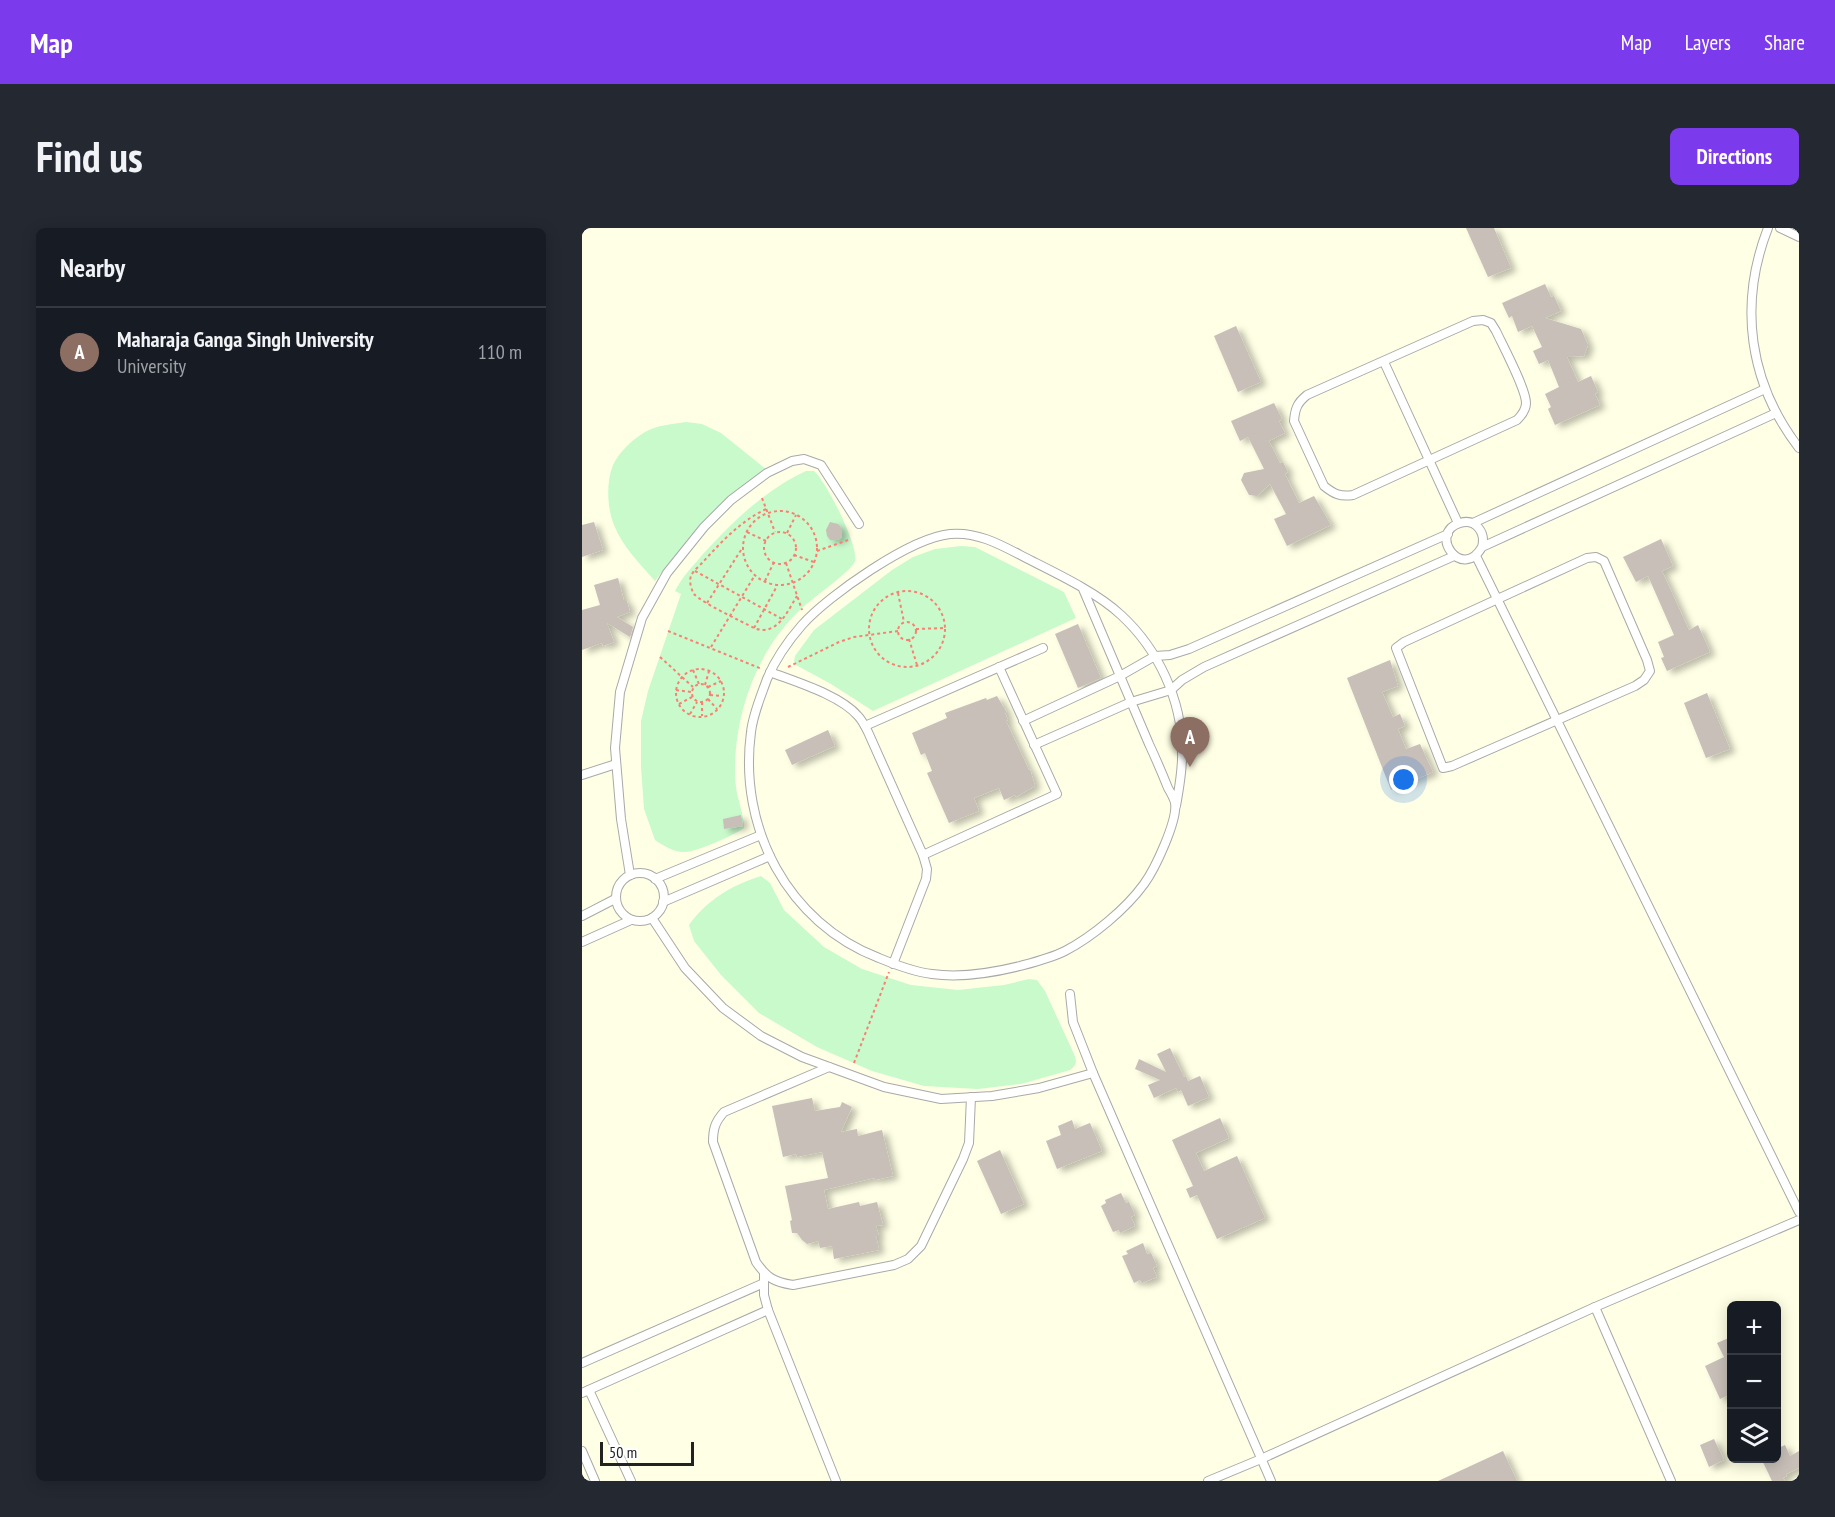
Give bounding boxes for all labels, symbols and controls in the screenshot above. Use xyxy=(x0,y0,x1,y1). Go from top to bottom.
text: Map xyxy=(30,24,73,61)
text: Map xyxy=(1621,29,1652,56)
text: Layers xyxy=(1685,29,1731,56)
text: Share xyxy=(1764,29,1805,56)
button: Directions xyxy=(1670,128,1799,185)
text: Find us xyxy=(36,129,143,184)
text: Nearby xyxy=(60,251,125,284)
text: Maharaja Ganga Singh University xyxy=(117,325,374,353)
text: A xyxy=(74,339,85,365)
text: 110 m xyxy=(478,339,522,365)
text: University xyxy=(117,353,186,379)
pin: A xyxy=(1170,718,1210,767)
your location xyxy=(1389,765,1418,794)
map controls xyxy=(1727,1301,1781,1463)
button: + xyxy=(1727,1301,1781,1355)
button: − xyxy=(1727,1355,1781,1409)
button: layers xyxy=(1727,1409,1781,1463)
scale bar xyxy=(600,1439,694,1466)
text: 50 m xyxy=(609,1442,637,1462)

